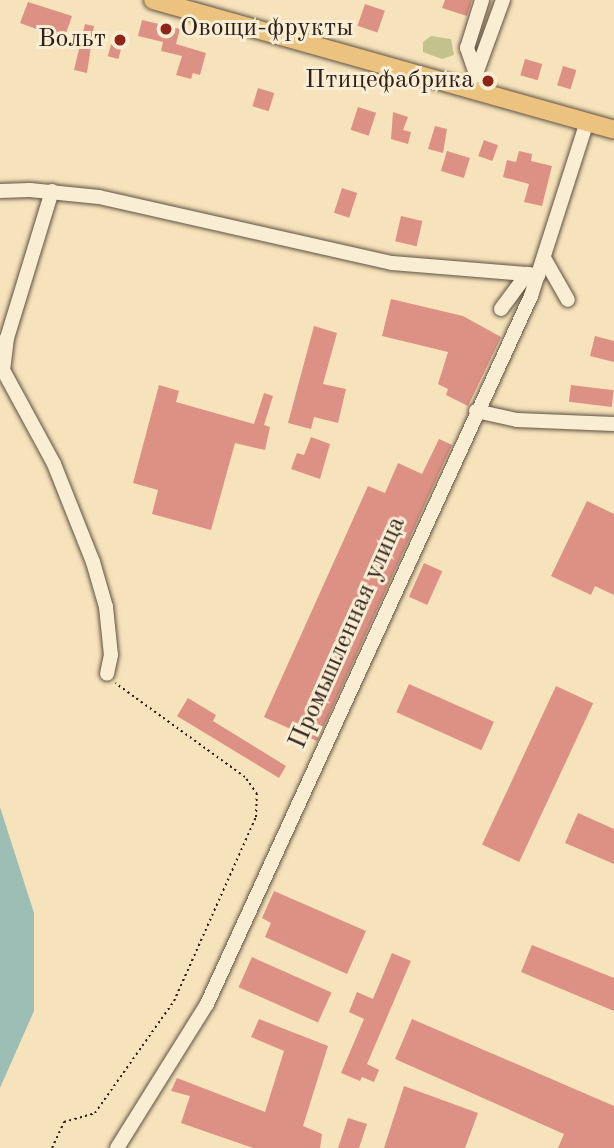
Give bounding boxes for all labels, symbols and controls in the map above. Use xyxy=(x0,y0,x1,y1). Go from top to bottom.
place label: Овощи-фрукты xyxy=(180,13,353,45)
marker: Овощи-фрукты xyxy=(158,21,174,37)
place label: Вольт xyxy=(38,24,106,56)
marker: Вольт xyxy=(112,32,128,48)
place label: Птицефабрика xyxy=(305,65,474,97)
marker: Птицефабрика xyxy=(480,73,496,89)
street label: Промышленная улица xyxy=(283,512,413,754)

